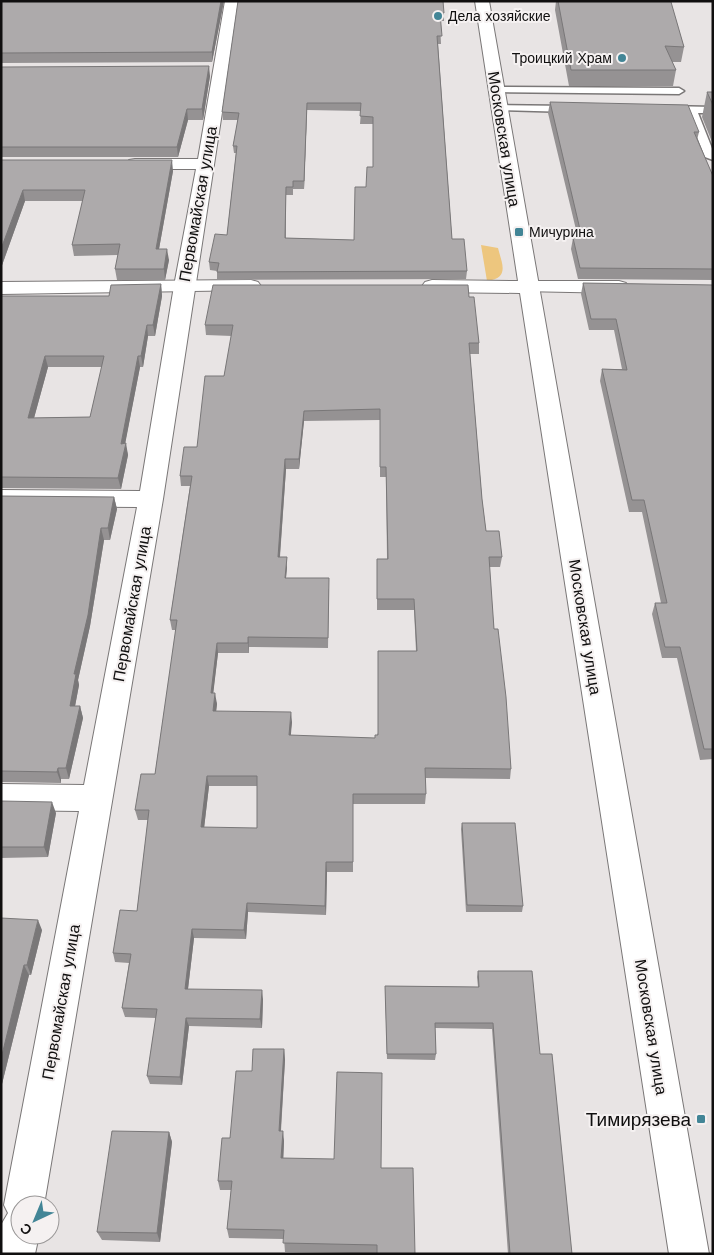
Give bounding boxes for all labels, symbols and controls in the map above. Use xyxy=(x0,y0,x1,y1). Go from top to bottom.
place label: Дела хозяйские xyxy=(448,8,551,24)
marker: Дела хозяйские xyxy=(432,10,444,22)
place label: Троицкий Храм xyxy=(512,50,612,66)
marker: Троицкий Храм xyxy=(616,52,628,64)
street label: Московская улица xyxy=(484,70,524,208)
street label: Первомайская улица xyxy=(175,125,221,283)
place label: Мичурина xyxy=(529,224,594,240)
marker: Мичурина xyxy=(513,226,525,238)
street label: Первомайская улица xyxy=(109,525,155,683)
street label: Московская улица xyxy=(565,558,605,696)
street label: Первомайская улица xyxy=(38,923,84,1081)
street label: Московская улица xyxy=(631,958,671,1096)
place label: Тимирязева xyxy=(586,1108,691,1131)
marker: Тимирязева xyxy=(695,1113,707,1125)
north arrow xyxy=(10,1195,60,1245)
text: С xyxy=(17,1220,35,1239)

